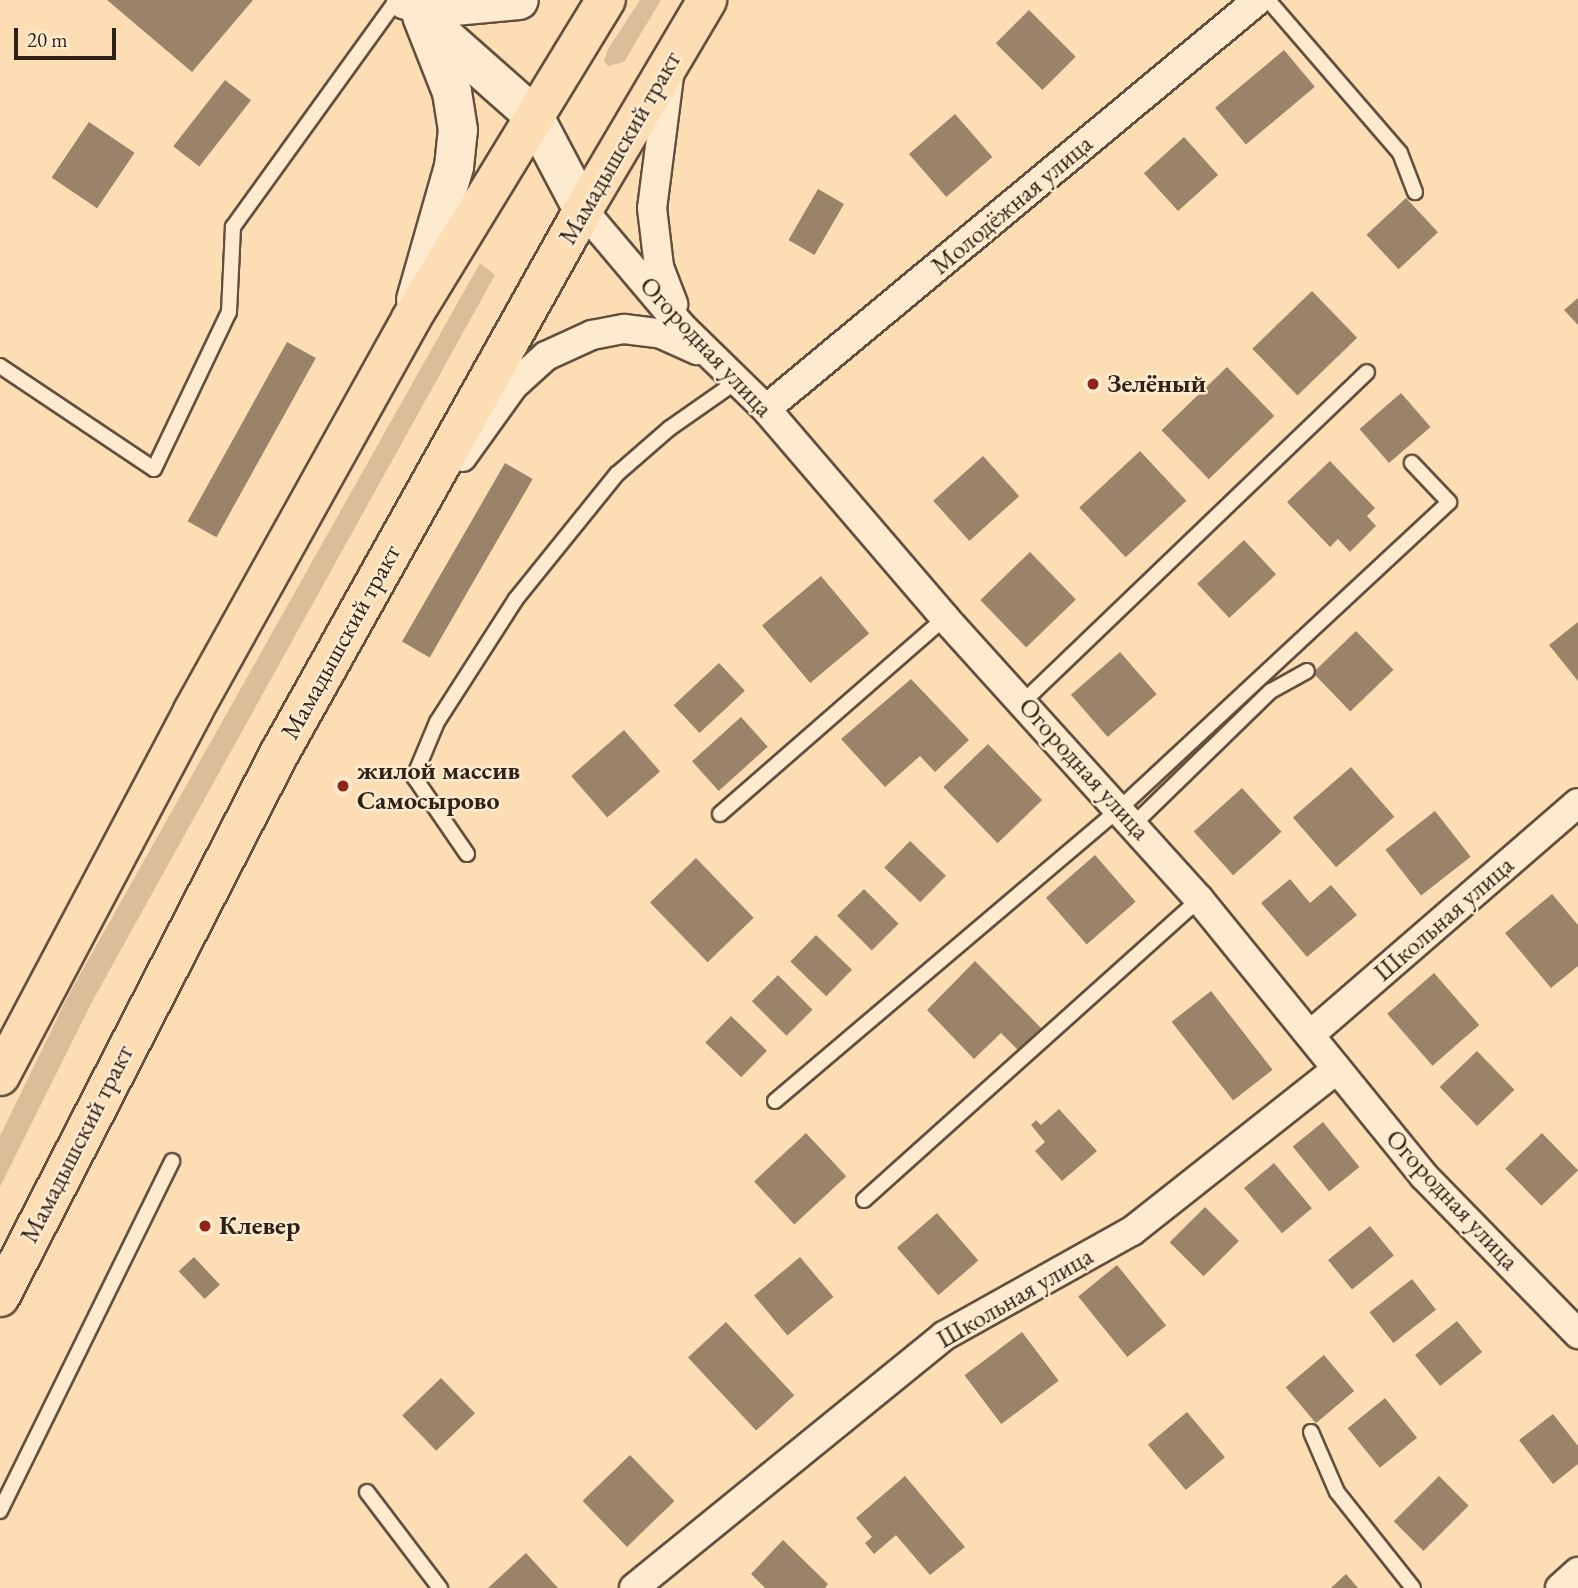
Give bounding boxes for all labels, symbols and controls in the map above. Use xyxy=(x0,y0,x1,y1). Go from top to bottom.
scale bar xyxy=(18,14,119,58)
text: 20 m xyxy=(27,26,68,53)
street label: Мамадышский тракт xyxy=(552,46,688,250)
street label: Молодёжная улица xyxy=(925,128,1099,282)
street label: Огородная улица xyxy=(633,270,779,424)
place label: Зелёный xyxy=(1107,368,1206,400)
marker: Зелёный xyxy=(1085,376,1101,392)
street label: Мамадышский тракт xyxy=(275,539,407,745)
street label: Огородная улица xyxy=(1012,691,1156,847)
place label: жилой массив Самосырово xyxy=(357,755,520,816)
marker: жилой массив Самосырово xyxy=(335,778,351,794)
street label: Школьная улица xyxy=(1368,850,1520,988)
street label: Мамадышский тракт xyxy=(14,1040,140,1248)
street label: Огородная улица xyxy=(1379,1123,1525,1277)
place label: Клевер xyxy=(219,1210,300,1242)
marker: Клевер xyxy=(197,1218,213,1234)
street label: Школьная улица xyxy=(931,1241,1099,1355)

